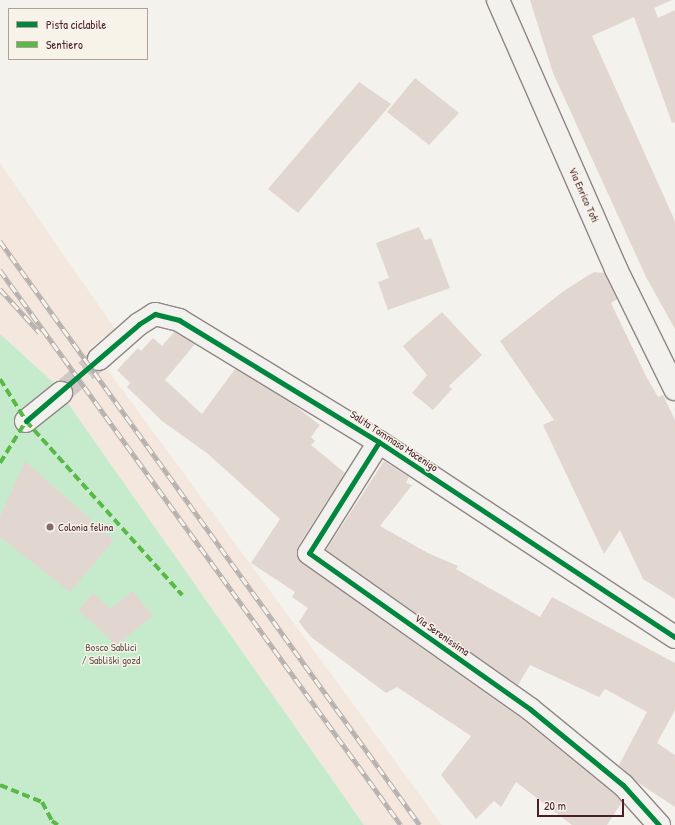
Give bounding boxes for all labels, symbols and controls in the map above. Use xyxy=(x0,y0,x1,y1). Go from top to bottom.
legend xyxy=(8,8,148,60)
text: Pista ciclabile xyxy=(46,16,106,33)
text: Sentiero xyxy=(46,36,83,53)
street label: Via Enrico Toti xyxy=(566,165,602,225)
street label: Salita Tommaso Mocenigo xyxy=(348,408,440,474)
place label: Colonia felina xyxy=(58,520,113,534)
marker: Colonia felina xyxy=(45,522,55,532)
street label: Via Serenissima xyxy=(412,611,472,659)
park label: Bosco Sablici / Sabliški gozd xyxy=(82,641,140,667)
scale bar xyxy=(539,791,626,817)
text: 20 m xyxy=(544,797,566,814)

